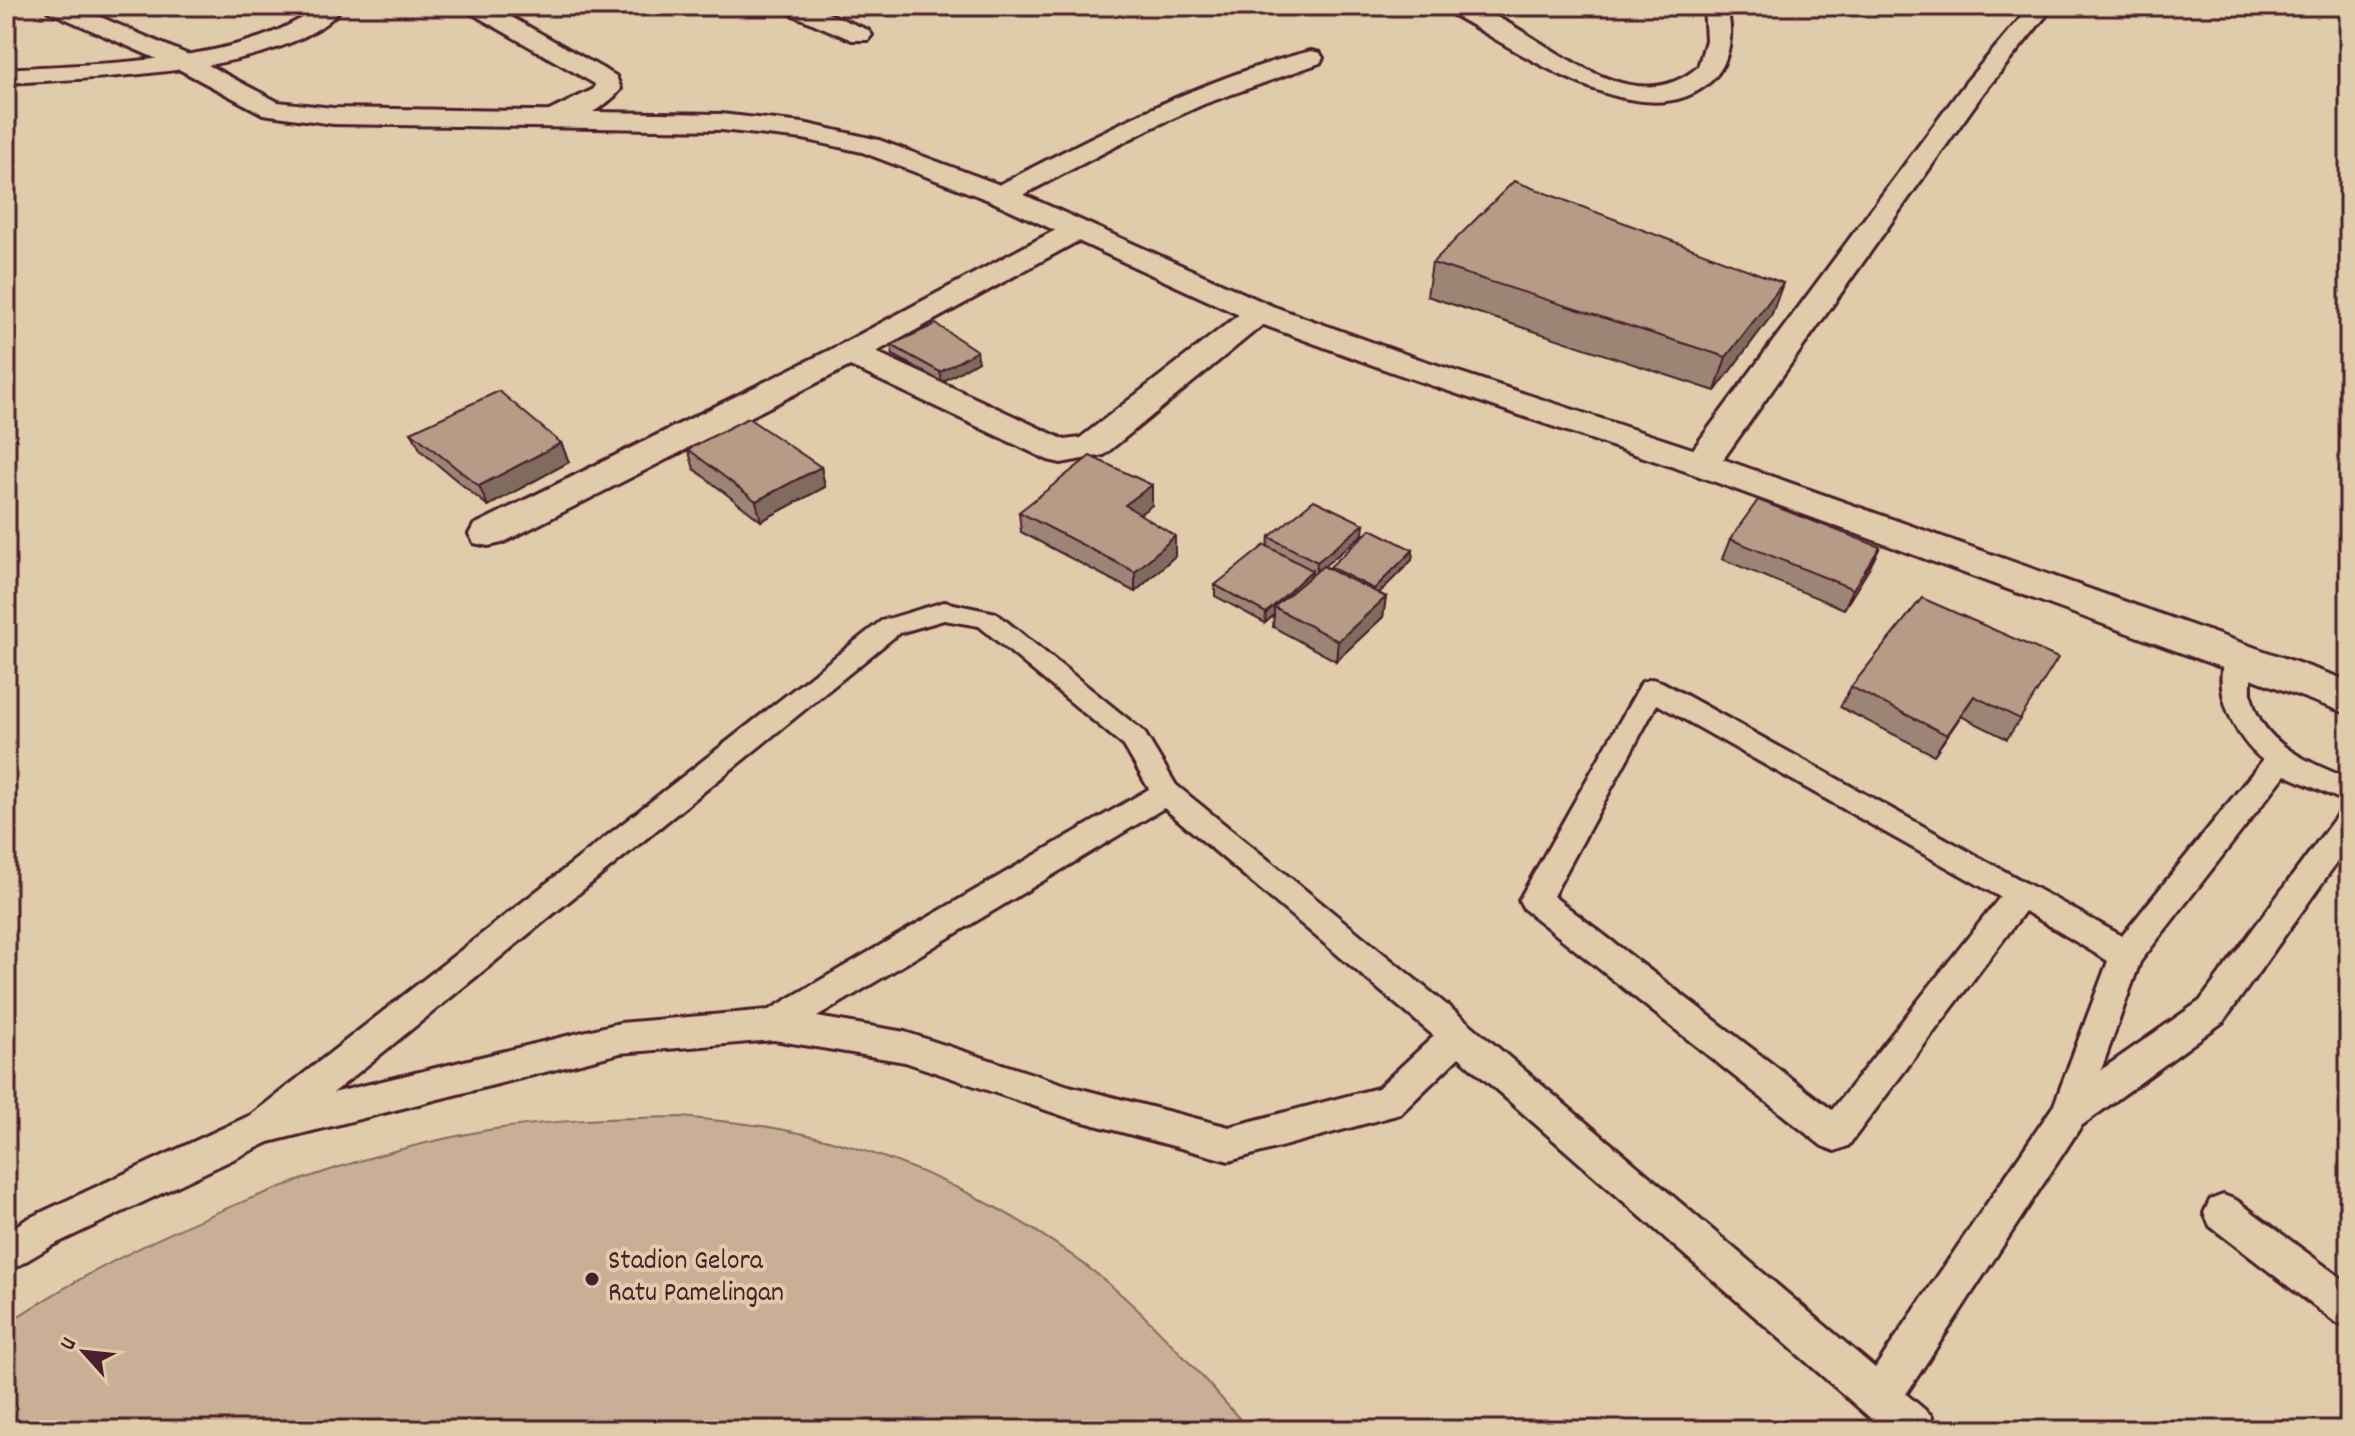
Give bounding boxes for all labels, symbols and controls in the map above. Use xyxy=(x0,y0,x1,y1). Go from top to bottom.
place label: Stadion Gelora Ratu Pamelingan xyxy=(608,1243,784,1315)
marker: Stadion Gelora Ratu Pamelingan xyxy=(583,1270,601,1288)
north arrow xyxy=(44,1312,124,1392)
text: U xyxy=(53,1333,86,1356)

